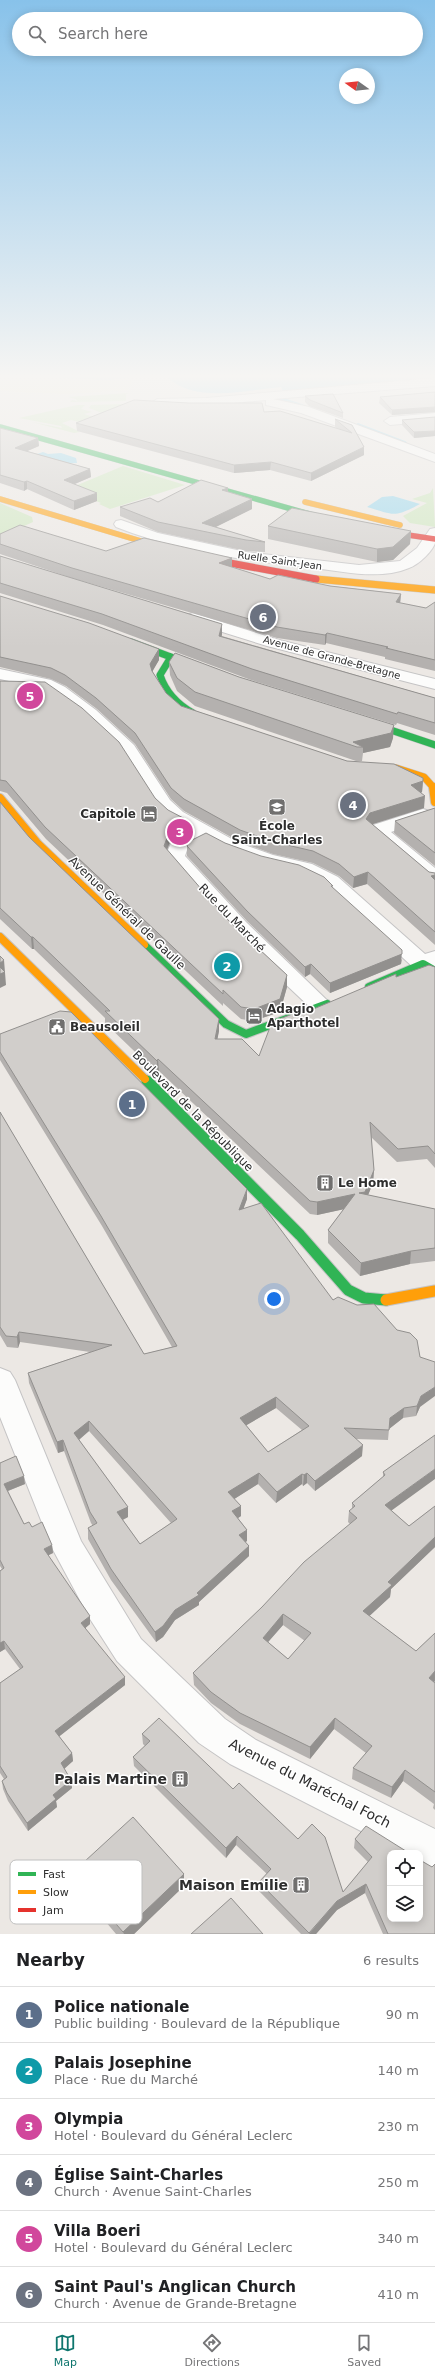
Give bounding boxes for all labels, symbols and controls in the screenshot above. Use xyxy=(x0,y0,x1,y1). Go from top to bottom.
search box xyxy=(12,12,423,56)
icon: search xyxy=(26,23,48,45)
text: Search here xyxy=(58,25,148,43)
north arrow xyxy=(339,68,375,104)
street label: Ruelle Saint-Jean xyxy=(237,549,323,572)
pin: 6 xyxy=(250,602,276,632)
street label: Avenue de Grande-Bretagne xyxy=(262,634,402,681)
pin: 5 xyxy=(17,681,43,711)
pin: 4 xyxy=(340,790,366,820)
school or university icon: École Saint-Charles xyxy=(267,797,287,817)
hotel icon: Capitole xyxy=(139,804,159,824)
place label: Capitole xyxy=(80,807,136,821)
pin: 3 xyxy=(167,817,193,847)
place label: École Saint-Charles xyxy=(232,818,322,847)
street label: Avenue Général de Gaulle xyxy=(66,854,188,972)
street label: Rue du Marché xyxy=(196,881,268,955)
pin: 2 xyxy=(214,951,240,981)
place label: Adagio Aparthotel xyxy=(267,1002,339,1030)
hotel icon: Adagio Aparthotel xyxy=(244,1006,264,1026)
public building icon: Beausoleil xyxy=(47,1017,67,1037)
place label: Beausoleil xyxy=(70,1020,140,1034)
street label: Boulevard de la République xyxy=(130,1048,256,1174)
pin: 1 xyxy=(119,1089,145,1119)
building icon: Le Home xyxy=(315,1173,335,1193)
place label: Le Home xyxy=(338,1176,397,1190)
your location xyxy=(264,1289,284,1309)
street label: Avenue du Maréchal Foch xyxy=(226,1735,394,1831)
building icon: Palais Martine xyxy=(170,1769,190,1789)
place label: Palais Martine xyxy=(54,1771,167,1787)
map controls xyxy=(387,1850,423,1922)
button: locate xyxy=(387,1850,423,1886)
legend xyxy=(10,1860,142,1924)
text: Fast xyxy=(43,1868,66,1881)
building icon: Maison Emilie xyxy=(291,1875,311,1895)
place label: Maison Emilie xyxy=(179,1877,288,1893)
text: Slow xyxy=(43,1886,69,1899)
button: layers xyxy=(387,1886,423,1922)
text: Jam xyxy=(42,1904,64,1917)
text: Nearby xyxy=(16,1950,85,1970)
text: 6 results xyxy=(363,1953,419,1968)
text: Police nationale xyxy=(54,1998,189,2016)
text: 1 xyxy=(24,2007,34,2022)
text: 90 m xyxy=(386,2007,419,2022)
text: Public building · Boulevard de la République xyxy=(54,2016,340,2031)
text: Palais Josephine xyxy=(54,2054,192,2072)
text: 2 xyxy=(24,2063,34,2078)
text: 140 m xyxy=(377,2063,419,2078)
text: Place · Rue du Marché xyxy=(54,2072,198,2087)
text: Olympia xyxy=(54,2110,123,2128)
text: 3 xyxy=(24,2119,34,2134)
text: 230 m xyxy=(377,2119,419,2134)
text: Hotel · Boulevard du Général Leclerc xyxy=(54,2128,293,2143)
text: Église Saint-Charles xyxy=(54,2166,223,2184)
text: 4 xyxy=(24,2175,34,2190)
text: 250 m xyxy=(377,2175,419,2190)
text: Church · Avenue Saint-Charles xyxy=(54,2184,252,2199)
text: Villa Boeri xyxy=(54,2222,141,2240)
text: 5 xyxy=(24,2231,34,2246)
text: 340 m xyxy=(377,2231,419,2246)
text: Hotel · Boulevard du Général Leclerc xyxy=(54,2240,293,2255)
text: Saint Paul's Anglican Church xyxy=(54,2278,296,2296)
text: 6 xyxy=(24,2287,34,2302)
text: 410 m xyxy=(377,2287,419,2302)
text: Church · Avenue de Grande-Bretagne xyxy=(54,2296,297,2311)
tab: Map xyxy=(54,2332,77,2369)
tab: Directions xyxy=(184,2332,240,2369)
tab: Saved xyxy=(347,2332,381,2369)

